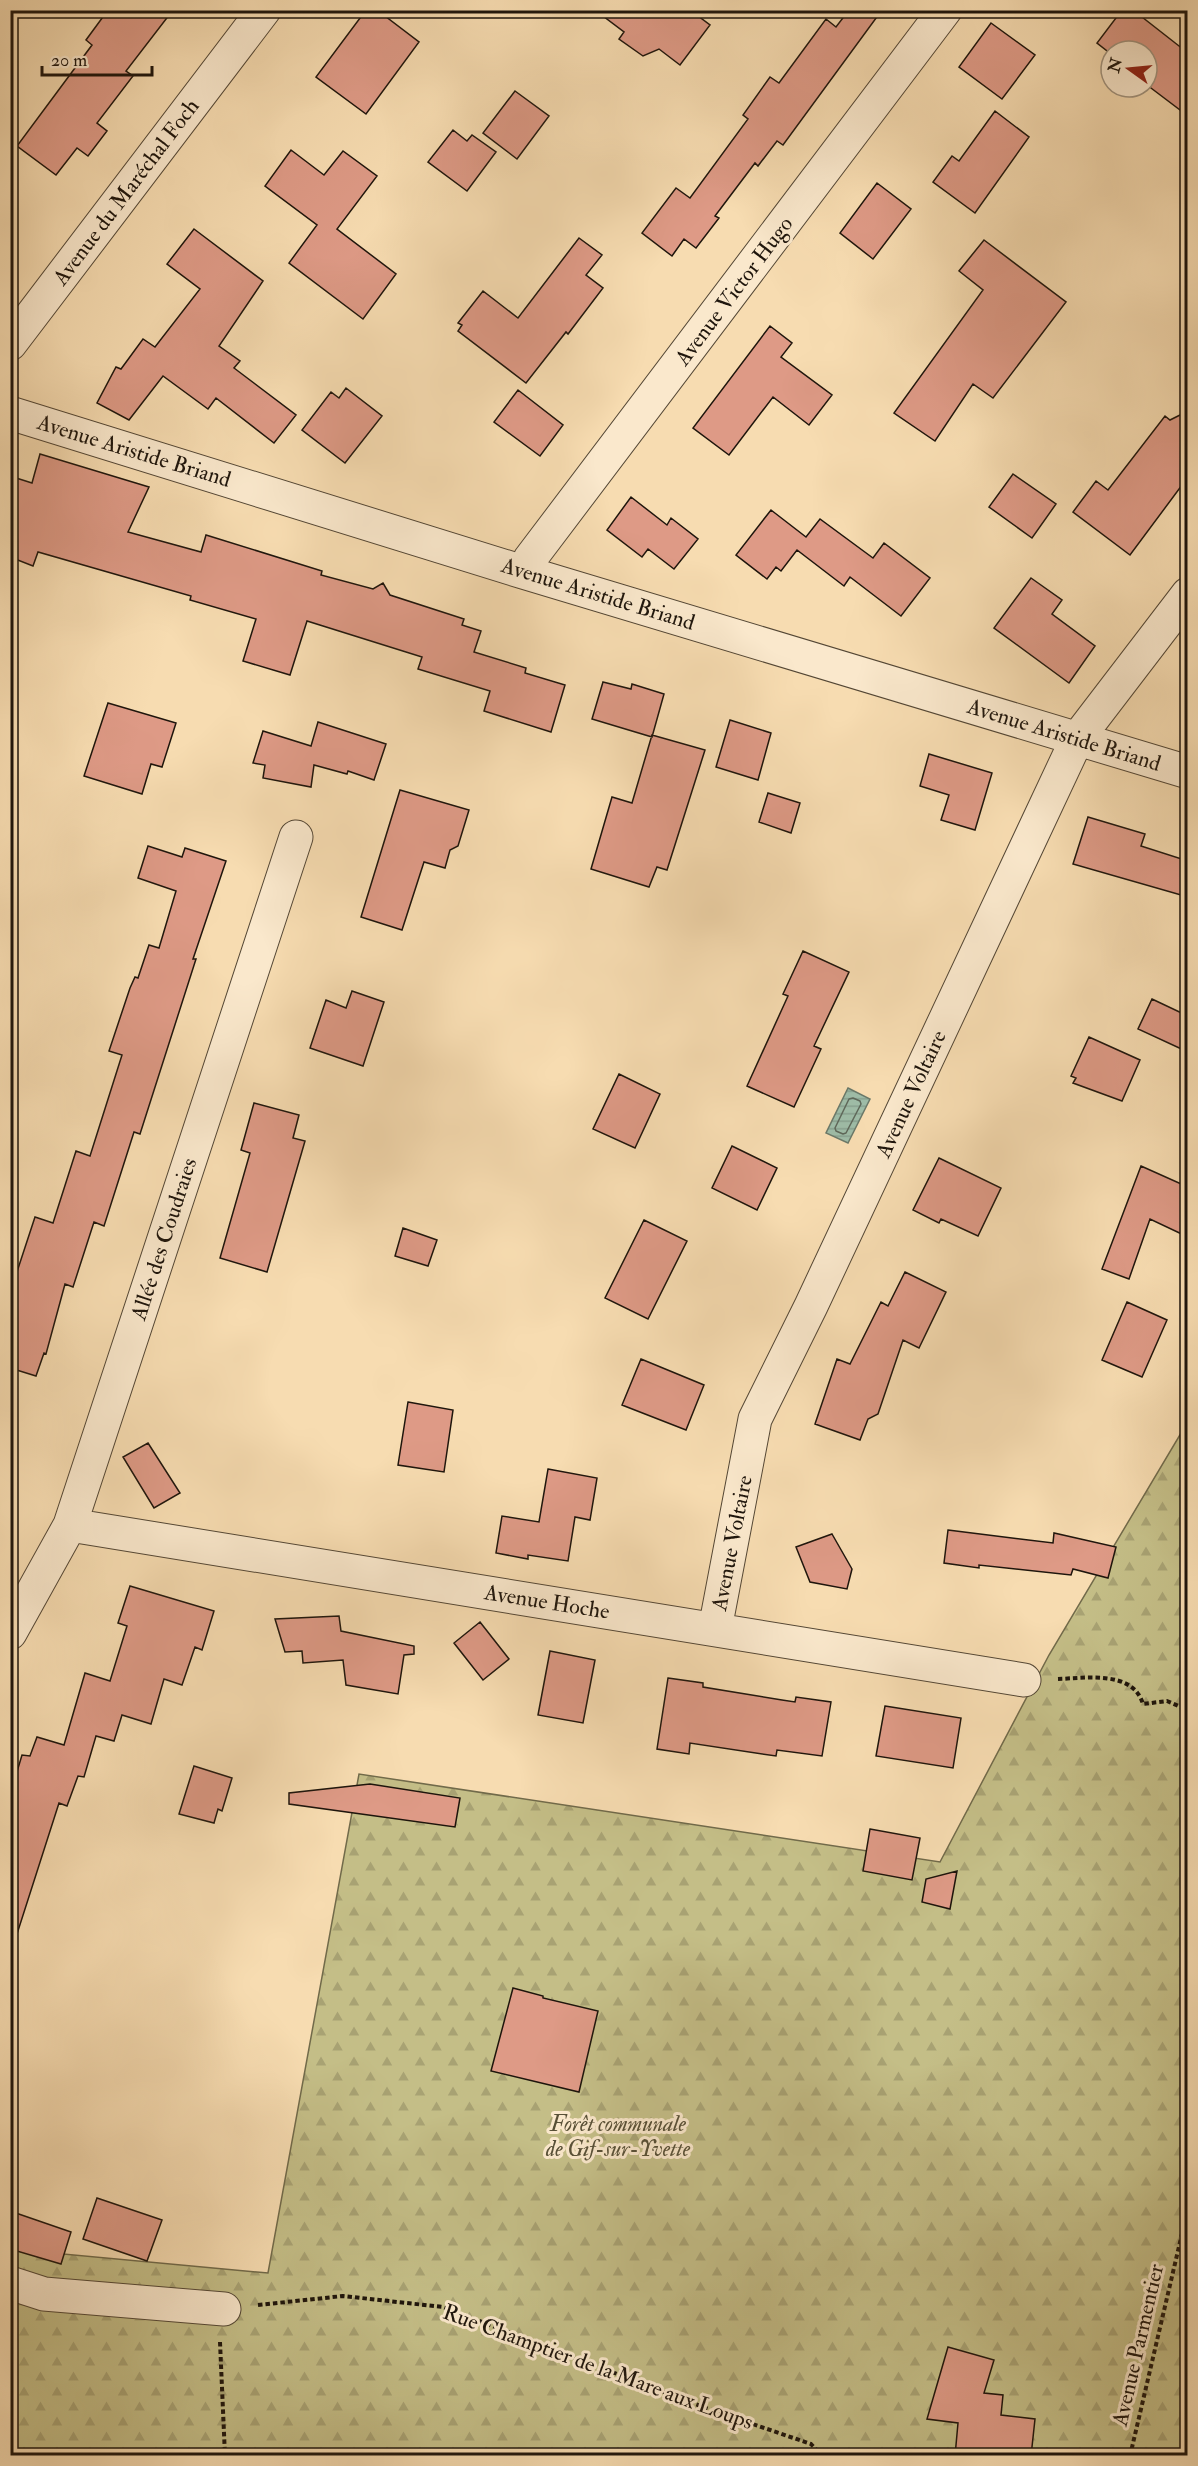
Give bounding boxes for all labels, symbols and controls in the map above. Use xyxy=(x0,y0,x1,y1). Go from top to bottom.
scale bar xyxy=(42,39,152,77)
north arrow xyxy=(1099,39,1159,99)
text: 20 m xyxy=(51,49,87,72)
text: N xyxy=(1104,55,1127,76)
street label: Avenue du Maréchal Foch xyxy=(46,93,206,292)
street label: Avenue Victor Hugo xyxy=(668,211,799,372)
street label: Avenue Aristide Briand xyxy=(33,408,234,494)
street label: Avenue Aristide Briand xyxy=(497,551,698,637)
street label: Avenue Aristide Briand xyxy=(963,692,1164,778)
street label: Avenue Voltaire xyxy=(869,1026,953,1163)
street label: Allée des Coudraies xyxy=(124,1154,203,1325)
street label: Avenue Voltaire xyxy=(705,1473,759,1614)
street label: Avenue Hoche xyxy=(481,1578,612,1626)
park label: Forêt communale de Gif-sur-Yvette xyxy=(545,2110,691,2163)
street label: Avenue Parmentier xyxy=(1106,2260,1170,2430)
street label: Rue Champtier de la Mare aux Loups xyxy=(439,2298,757,2437)

